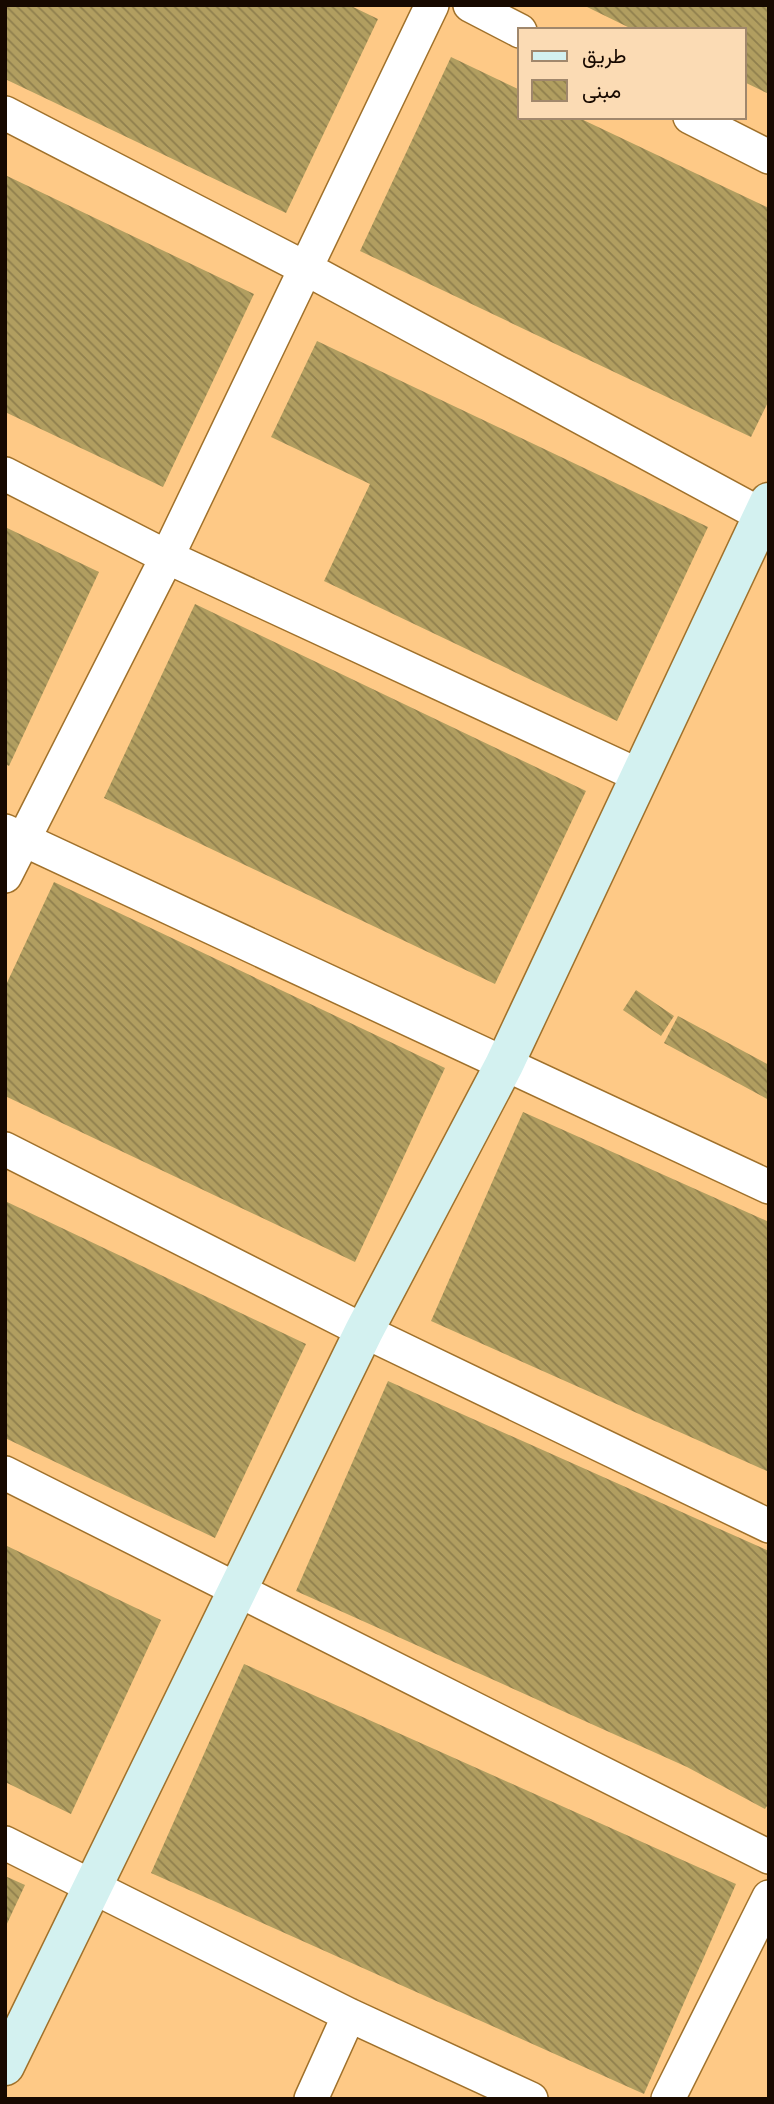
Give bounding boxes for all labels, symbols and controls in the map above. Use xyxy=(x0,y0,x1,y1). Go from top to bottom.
legend xyxy=(518,28,746,119)
text: طريق xyxy=(582,44,627,69)
text: مبنى xyxy=(582,79,621,103)

